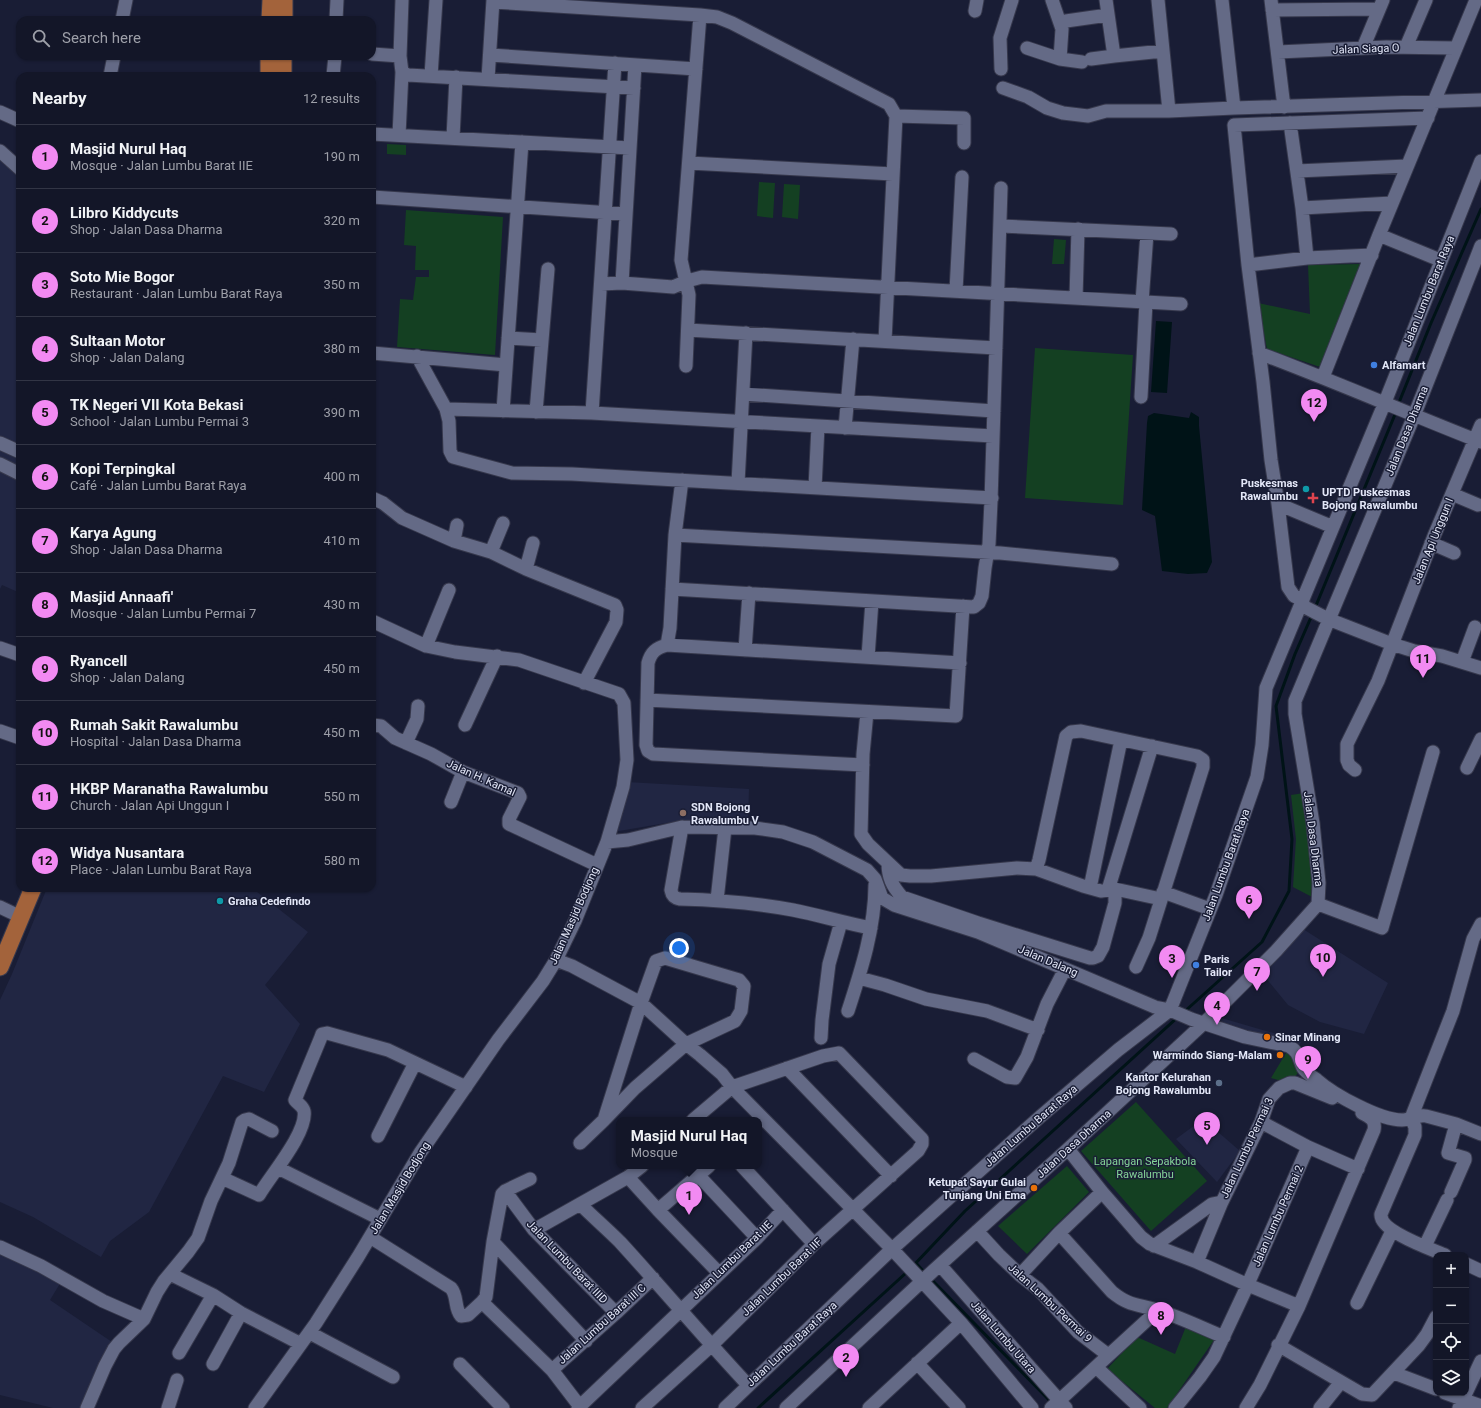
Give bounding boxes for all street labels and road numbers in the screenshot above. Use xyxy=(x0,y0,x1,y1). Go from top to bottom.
street label: Jalan Siaga O xyxy=(1332,41,1400,57)
street label: Jalan Lumbu Barat Raya xyxy=(1401,234,1457,348)
street label: Jalan Dasa Dharma xyxy=(1383,384,1431,478)
street label: Jalan Api Unggun I xyxy=(1410,496,1456,586)
street label: Jalan H. Kamal xyxy=(444,757,518,799)
street label: Jalan Dasa Dharma xyxy=(1301,791,1325,887)
street label: Jalan Lumbu Barat Raya xyxy=(1200,807,1252,923)
street label: Jalan Masjid Bodjong xyxy=(547,865,601,967)
street label: Jalan Dalang xyxy=(1016,943,1080,979)
street label: Jalan Lumbu Barat Raya xyxy=(982,1082,1080,1170)
street label: Jalan Lumbu Permai 3 xyxy=(1218,1096,1276,1200)
street label: Jalan Dasa Dharma xyxy=(1034,1107,1114,1181)
street label: Jalan Masjid Bodjong xyxy=(367,1139,433,1237)
street label: Jalan Lumbu Permai 2 xyxy=(1250,1163,1306,1269)
street label: Jalan Lumbu Barat IIID xyxy=(524,1218,610,1306)
street label: Jalan Lumbu Barat IIE xyxy=(689,1218,775,1302)
street label: Jalan Lumbu Barat IIF xyxy=(739,1235,825,1319)
street label: Jalan Lumbu Permai 9 xyxy=(1006,1261,1094,1345)
street label: Jalan Lumbu Barat III C xyxy=(556,1281,648,1367)
street label: Jalan Lumbu Utara xyxy=(968,1298,1038,1376)
street label: Jalan Lumbu Barat Raya xyxy=(744,1299,840,1389)

